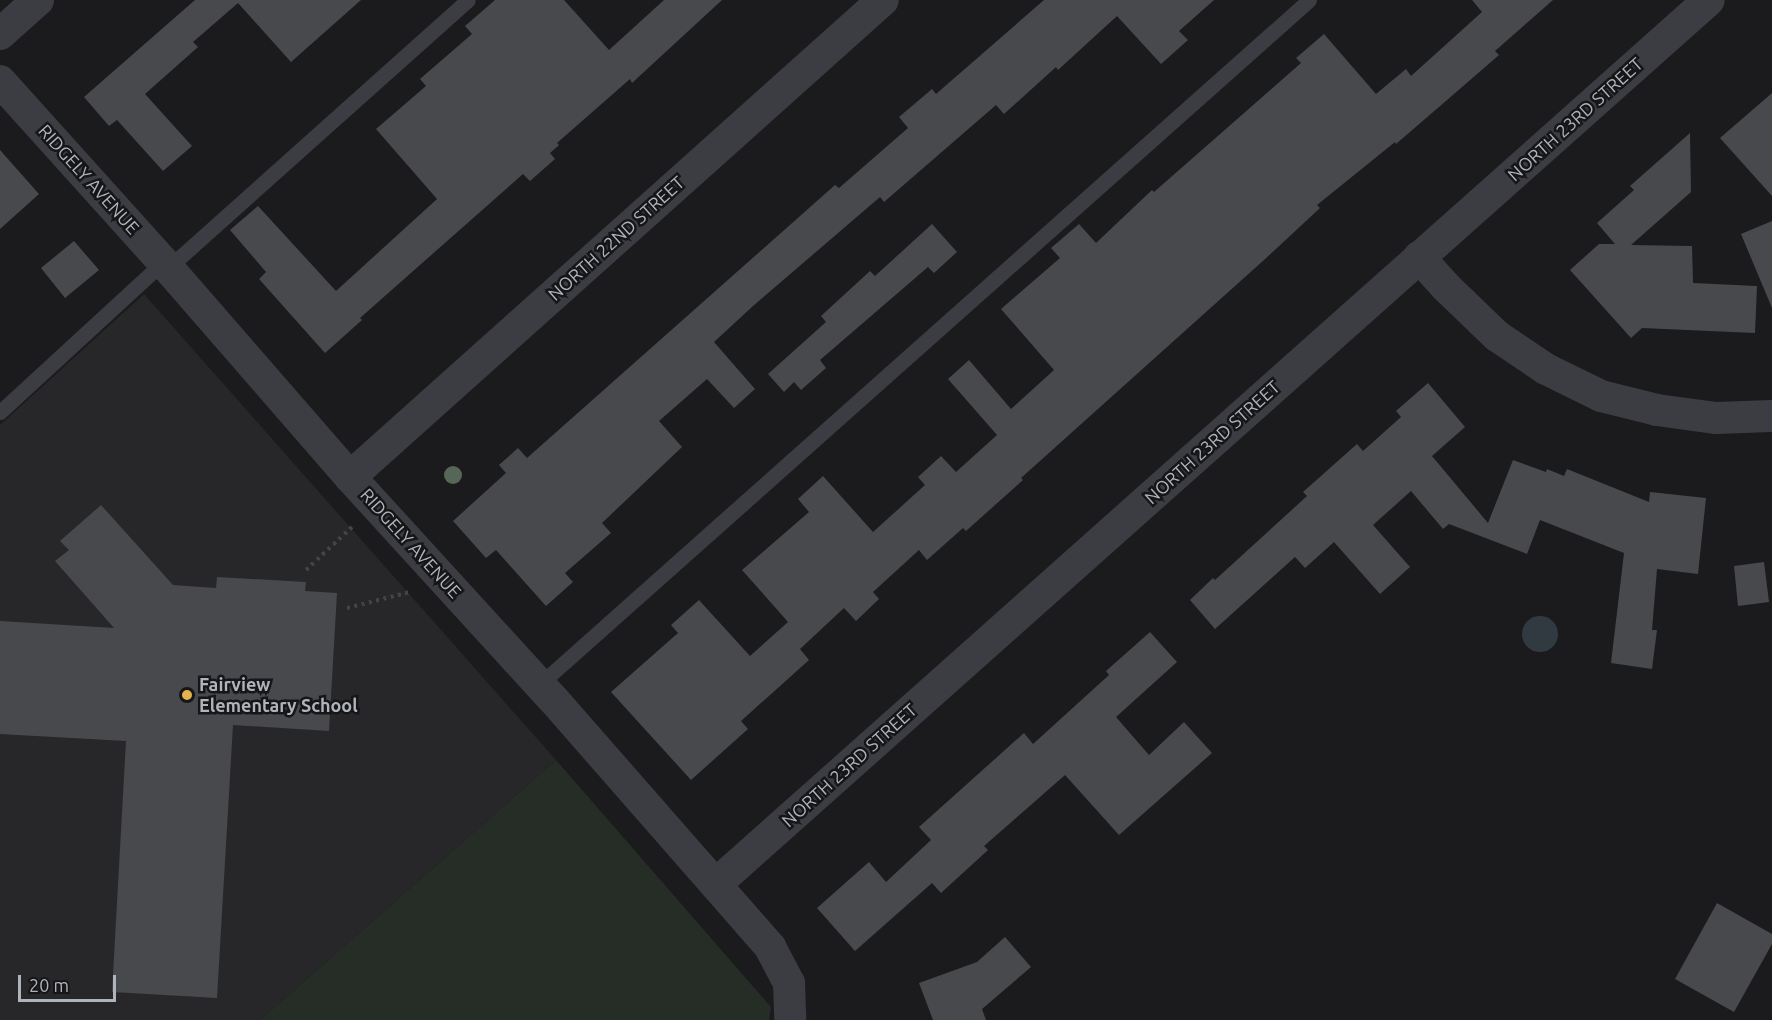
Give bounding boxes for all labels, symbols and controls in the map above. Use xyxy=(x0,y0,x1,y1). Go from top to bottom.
street label: NORTH 23RD STREET xyxy=(1503,53,1647,185)
street label: RIDGELY AVENUE xyxy=(34,120,144,238)
street label: NORTH 22ND STREET xyxy=(544,171,688,305)
street label: NORTH 23RD STREET xyxy=(1140,376,1284,508)
street label: RIDGELY AVENUE xyxy=(356,484,466,602)
place label: Fairview Elementary School xyxy=(199,674,358,716)
marker: Fairview Elementary School xyxy=(180,688,194,702)
street label: NORTH 23RD STREET xyxy=(777,699,921,831)
scale bar xyxy=(21,963,118,1001)
text: 20 m xyxy=(29,975,69,995)

